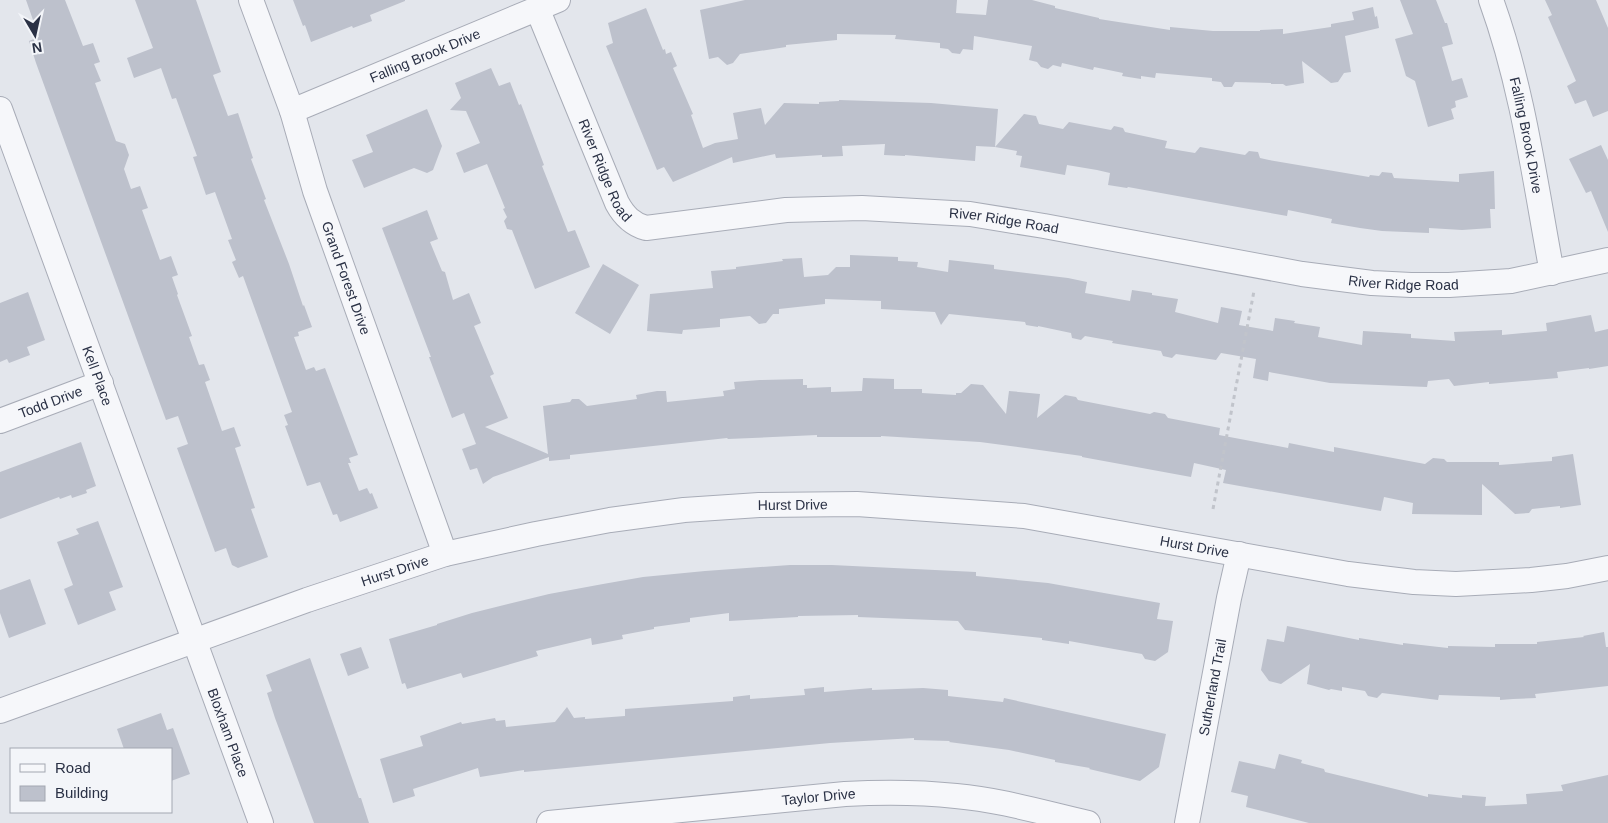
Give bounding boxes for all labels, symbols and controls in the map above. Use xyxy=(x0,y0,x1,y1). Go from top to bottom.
north arrow xyxy=(10,10,60,60)
street label: Falling Brook Drive xyxy=(367,25,483,86)
text: N xyxy=(31,39,43,57)
street label: Falling Brook Drive xyxy=(1507,75,1546,195)
street label: River Ridge Road xyxy=(575,117,635,225)
street label: River Ridge Road xyxy=(949,205,1060,237)
street label: Grand Forest Drive xyxy=(319,219,374,337)
street label: River Ridge Road xyxy=(1347,272,1459,293)
street label: Kell Place xyxy=(79,344,116,408)
street label: Todd Drive xyxy=(16,383,85,421)
street label: Hurst Drive xyxy=(758,496,828,513)
street label: Hurst Drive xyxy=(1159,532,1231,561)
street label: Hurst Drive xyxy=(359,552,431,589)
street label: Sutherland Trail xyxy=(1195,638,1229,737)
street label: Bloxham Place xyxy=(204,686,252,779)
legend xyxy=(10,748,172,813)
text: Road xyxy=(55,759,91,776)
text: Building xyxy=(55,784,108,801)
street label: Taylor Drive xyxy=(781,785,856,808)

